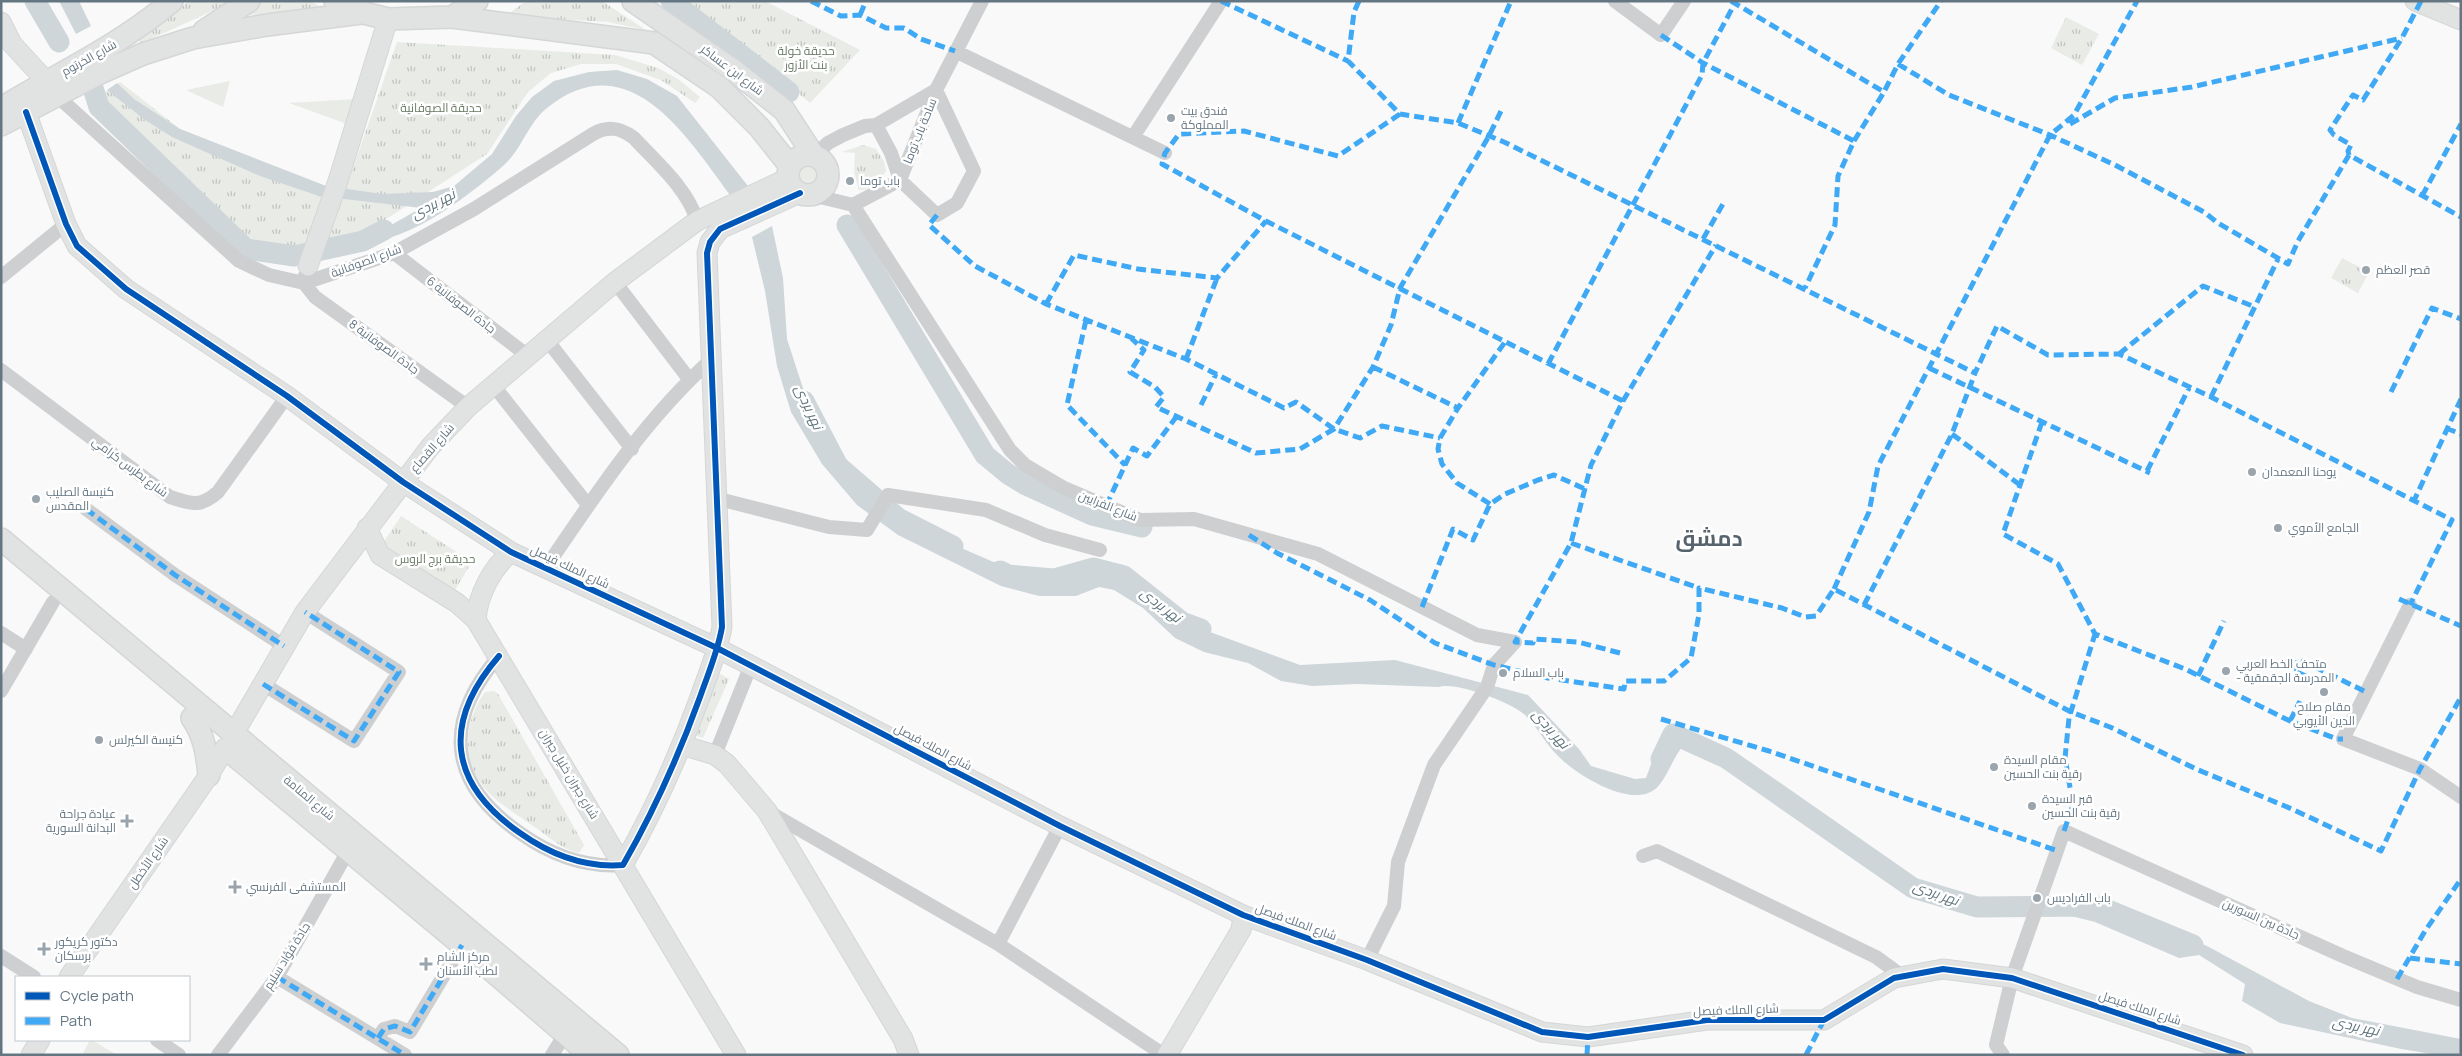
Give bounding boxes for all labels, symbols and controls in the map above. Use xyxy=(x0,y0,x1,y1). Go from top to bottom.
street label: شارع الخرتوم xyxy=(58,35,119,80)
street label: شارع ابن عساكر xyxy=(696,40,767,99)
park label: حديقة خولة بنت الأزور xyxy=(777,42,835,73)
street label: ساحة باب توما xyxy=(899,95,940,166)
park label: حديقة الصوفانية xyxy=(400,99,482,116)
place label: فندق بيت المملوكة xyxy=(1181,102,1229,133)
marker: فندق بيت المملوكة xyxy=(1165,112,1177,124)
place label: باب توما xyxy=(860,172,900,189)
marker: باب توما xyxy=(844,175,856,187)
water label: نهر بردى xyxy=(407,183,459,223)
street label: شارع الصوفانية xyxy=(328,240,403,281)
place label: قصر العظم xyxy=(2376,261,2430,278)
marker: قصر العظم xyxy=(2360,264,2372,276)
street label: جادة الصوفانية 6 xyxy=(423,272,499,337)
street label: جادة الصوفانية 8 xyxy=(346,315,423,378)
water label: نهر بردى xyxy=(791,381,829,433)
street label: شارع القصاع xyxy=(405,419,458,476)
street label: شارع بطرس كرامي xyxy=(88,432,172,502)
place label: يوحنا المعمدان xyxy=(2262,463,2337,480)
marker: يوحنا المعمدان xyxy=(2246,466,2258,478)
place label: كنيسة الصليب المقدس xyxy=(46,483,114,514)
street label: شارع الفرايين xyxy=(1076,486,1140,525)
marker: كنيسة الصليب المقدس xyxy=(30,493,42,505)
place label: الجامع الأموي xyxy=(2288,519,2359,538)
marker: الجامع الأموي xyxy=(2272,522,2284,534)
district label: دمشق xyxy=(1675,523,1743,553)
street label: شارع الملك فيصل xyxy=(528,541,613,592)
park label: حديقة برج الروس xyxy=(395,550,475,567)
water label: نهر بردى xyxy=(1137,583,1187,627)
place label: متحف الخط العربي - المدرسة الجقمقية xyxy=(2236,655,2335,686)
place label: باب السلام xyxy=(1513,664,1564,681)
marker: متحف الخط العربي - المدرسة الجقمقية xyxy=(2220,665,2232,677)
marker: باب السلام xyxy=(1497,667,1509,679)
marker: مقام صلاح الدين الأيوبي xyxy=(2318,686,2330,698)
place label: مقام صلاح الدين الأيوبي xyxy=(2293,698,2355,731)
water label: نهر بردى xyxy=(1529,705,1575,754)
street label: شارع الملك فيصل xyxy=(891,719,975,774)
street label: شارع جبران خليل جبران xyxy=(536,725,603,822)
place label: كنيسة الكيرلس xyxy=(109,731,183,748)
marker: كنيسة الكيرلس xyxy=(93,734,105,746)
place label: مقام السيدة رقية بنت الحسين xyxy=(2004,751,2082,782)
marker: مقام السيدة رقية بنت الحسين xyxy=(1988,761,2000,773)
street label: شارع المنامة xyxy=(280,771,339,824)
place label: قبر السيدة رقية بنت الحسين xyxy=(2042,790,2120,821)
marker: قبر السيدة رقية بنت الحسين xyxy=(2026,800,2038,812)
place label: عيادة جراحة البدانة السورية xyxy=(46,805,116,836)
marker: عيادة جراحة البدانة السورية xyxy=(120,814,134,828)
street label: شارع الأخطل xyxy=(123,833,172,892)
water label: نهر بردى xyxy=(1911,876,1963,910)
place label: المستشفى الفرنسي xyxy=(246,878,346,897)
marker: المستشفى الفرنسي xyxy=(228,880,242,894)
place label: باب الفراديس xyxy=(2047,889,2111,906)
marker: باب الفراديس xyxy=(2031,892,2043,904)
street label: جادة بين السورين xyxy=(2220,894,2302,943)
street label: شارع الملك فيصل xyxy=(1253,899,1339,944)
street label: جادة فؤاد سليم xyxy=(259,919,314,993)
place label: دكتور كريكور برسكان xyxy=(54,933,118,964)
marker: دكتور كريكور برسكان xyxy=(37,942,51,956)
place label: مركز الشام لطب الأسنان xyxy=(437,948,497,979)
marker: مركز الشام لطب الأسنان xyxy=(419,957,433,971)
legend xyxy=(15,976,190,1041)
text: Cycle path xyxy=(60,985,134,1006)
street label: شارع الملك فيصل xyxy=(2097,986,2184,1029)
street label: شارع الملك فيصل xyxy=(1693,1000,1779,1019)
text: Path xyxy=(60,1010,92,1031)
water label: نهر بردى xyxy=(2331,1011,2382,1040)

